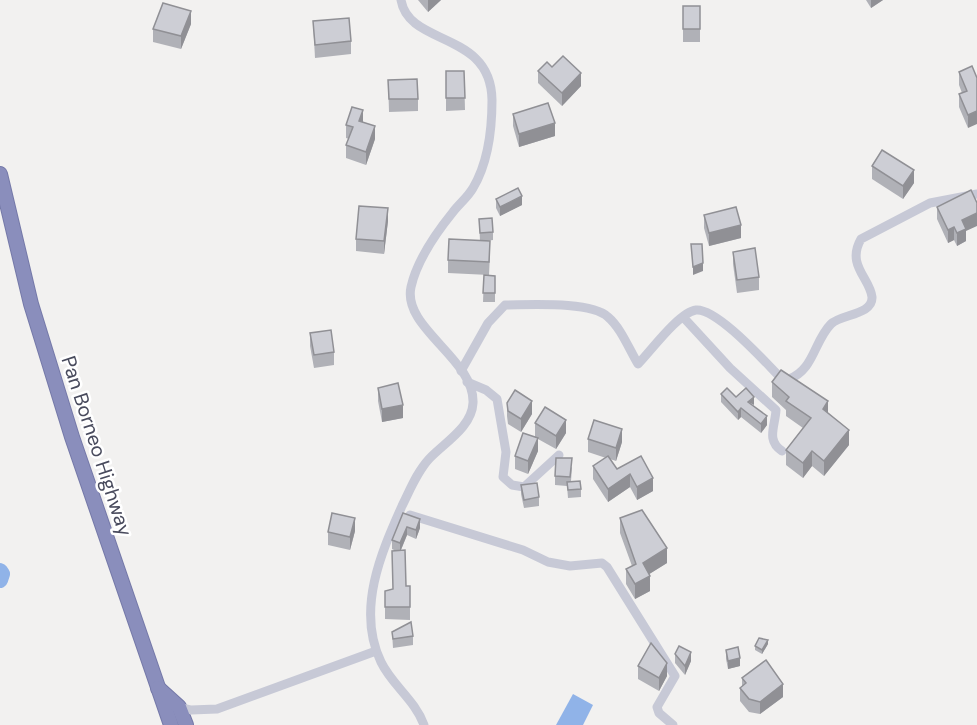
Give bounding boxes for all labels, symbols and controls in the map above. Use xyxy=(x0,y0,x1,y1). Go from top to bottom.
street label: Pan Borneo Highway xyxy=(56,353,138,539)

